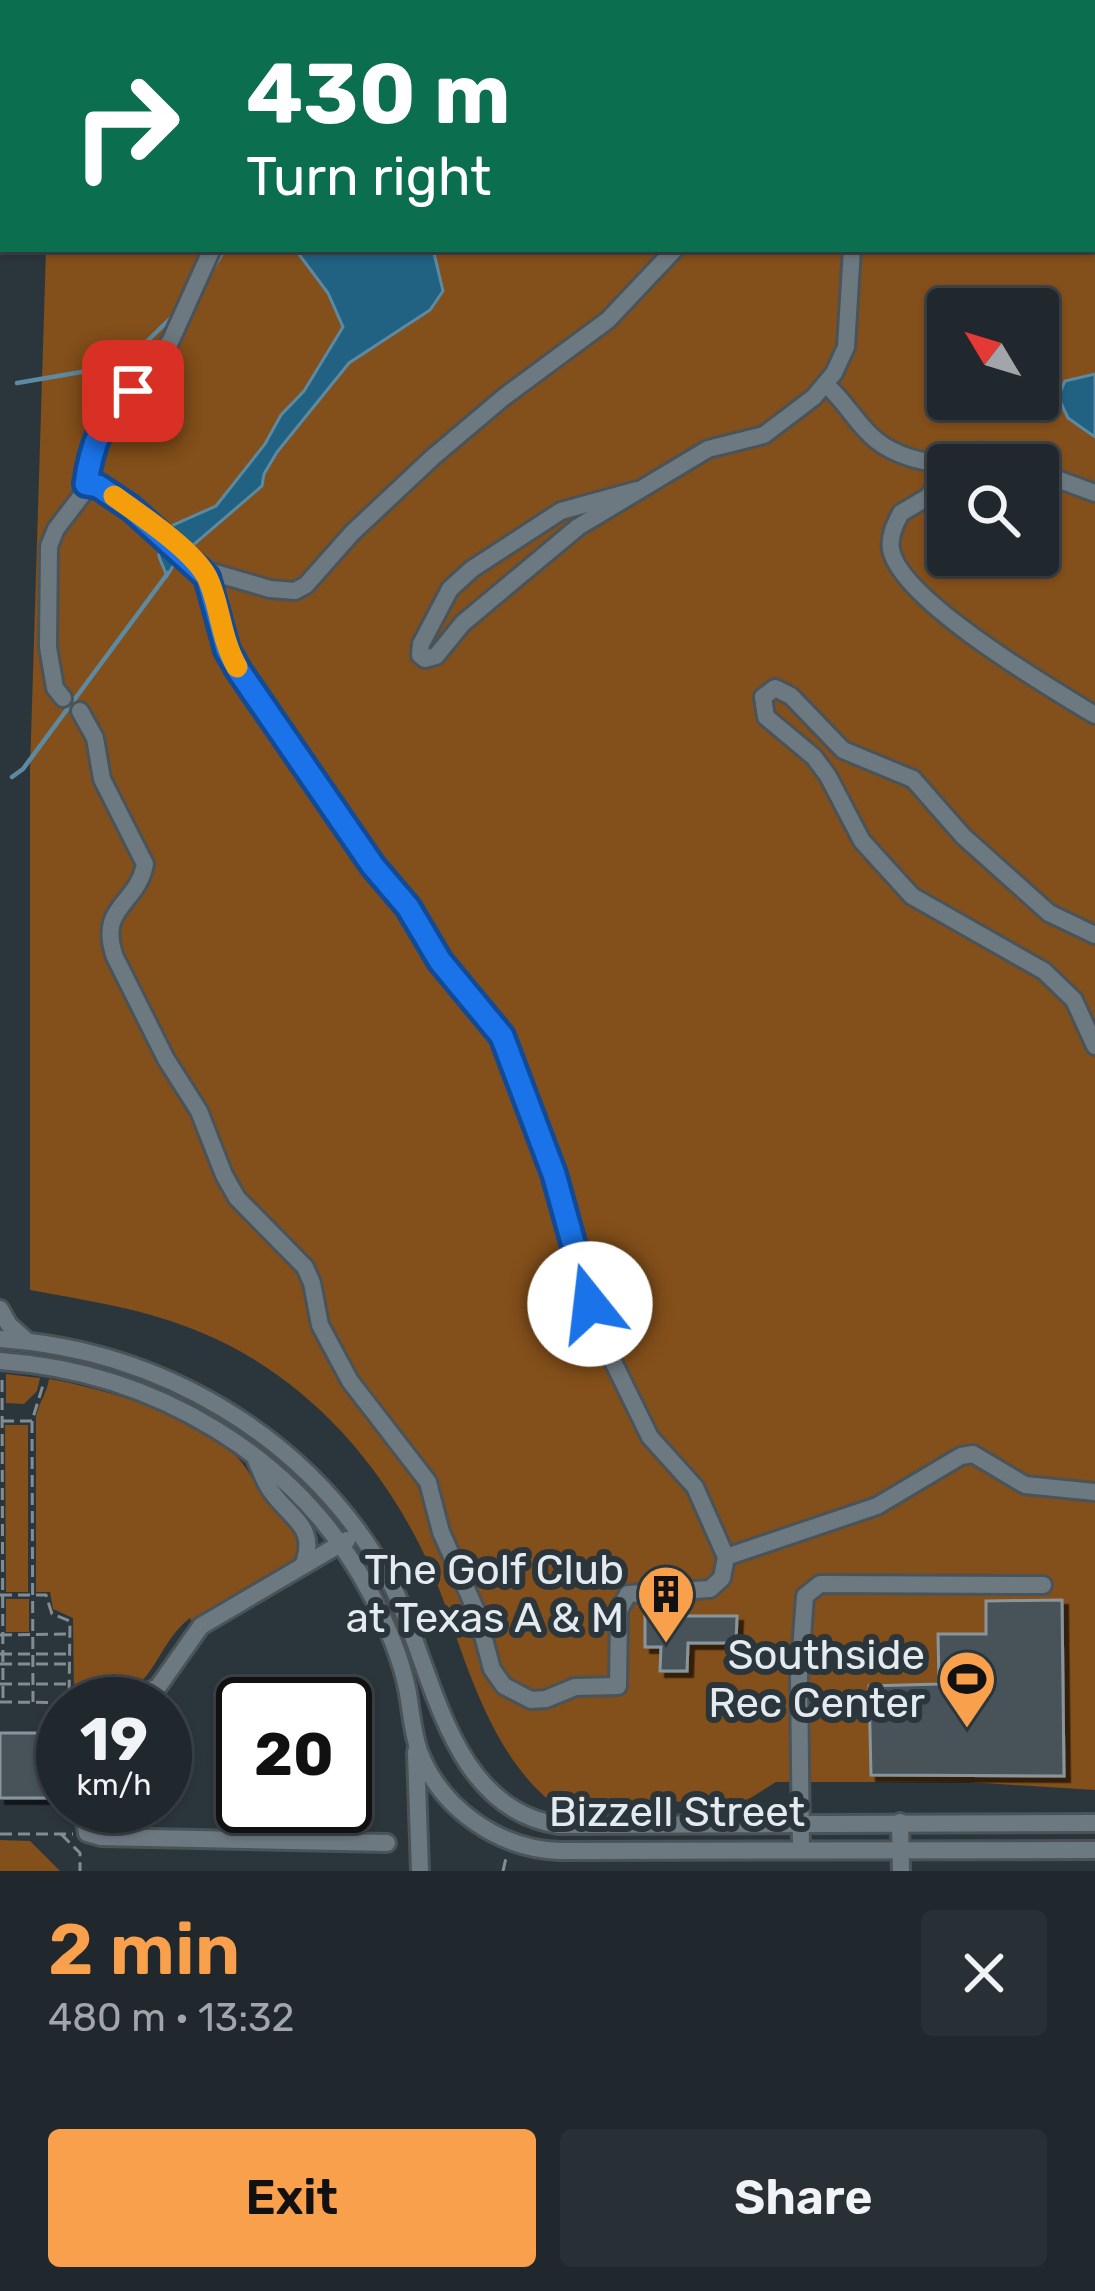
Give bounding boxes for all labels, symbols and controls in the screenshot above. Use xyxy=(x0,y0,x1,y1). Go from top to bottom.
text: 430 m xyxy=(246,44,511,144)
icon: right xyxy=(48,48,204,204)
text: Turn right xyxy=(246,145,491,209)
north arrow xyxy=(927,288,1059,420)
map controls xyxy=(927,288,1059,576)
pin xyxy=(82,340,184,442)
icon: arrive xyxy=(100,358,166,424)
button: search xyxy=(927,444,1059,576)
position arrow xyxy=(527,1241,653,1367)
place label: The Golf Club at Texas A & M xyxy=(346,1545,624,1643)
building icon: The Golf Club at Texas A & M xyxy=(635,1563,697,1645)
place label: Southside Rec Center xyxy=(708,1630,925,1728)
sports icon: Southside Rec Center xyxy=(936,1648,998,1730)
speed limit sign: 20 xyxy=(216,1677,372,1833)
text: 19 xyxy=(80,1704,148,1775)
text: km/h xyxy=(77,1767,151,1803)
street label: Bizzell Street xyxy=(549,1787,805,1837)
text: 2 min xyxy=(48,1907,240,1992)
button: close xyxy=(921,1910,1047,2036)
text: 480 m · 13:32 xyxy=(48,1995,294,2041)
button: Exit xyxy=(48,2129,536,2267)
button: Share xyxy=(560,2129,1047,2267)

